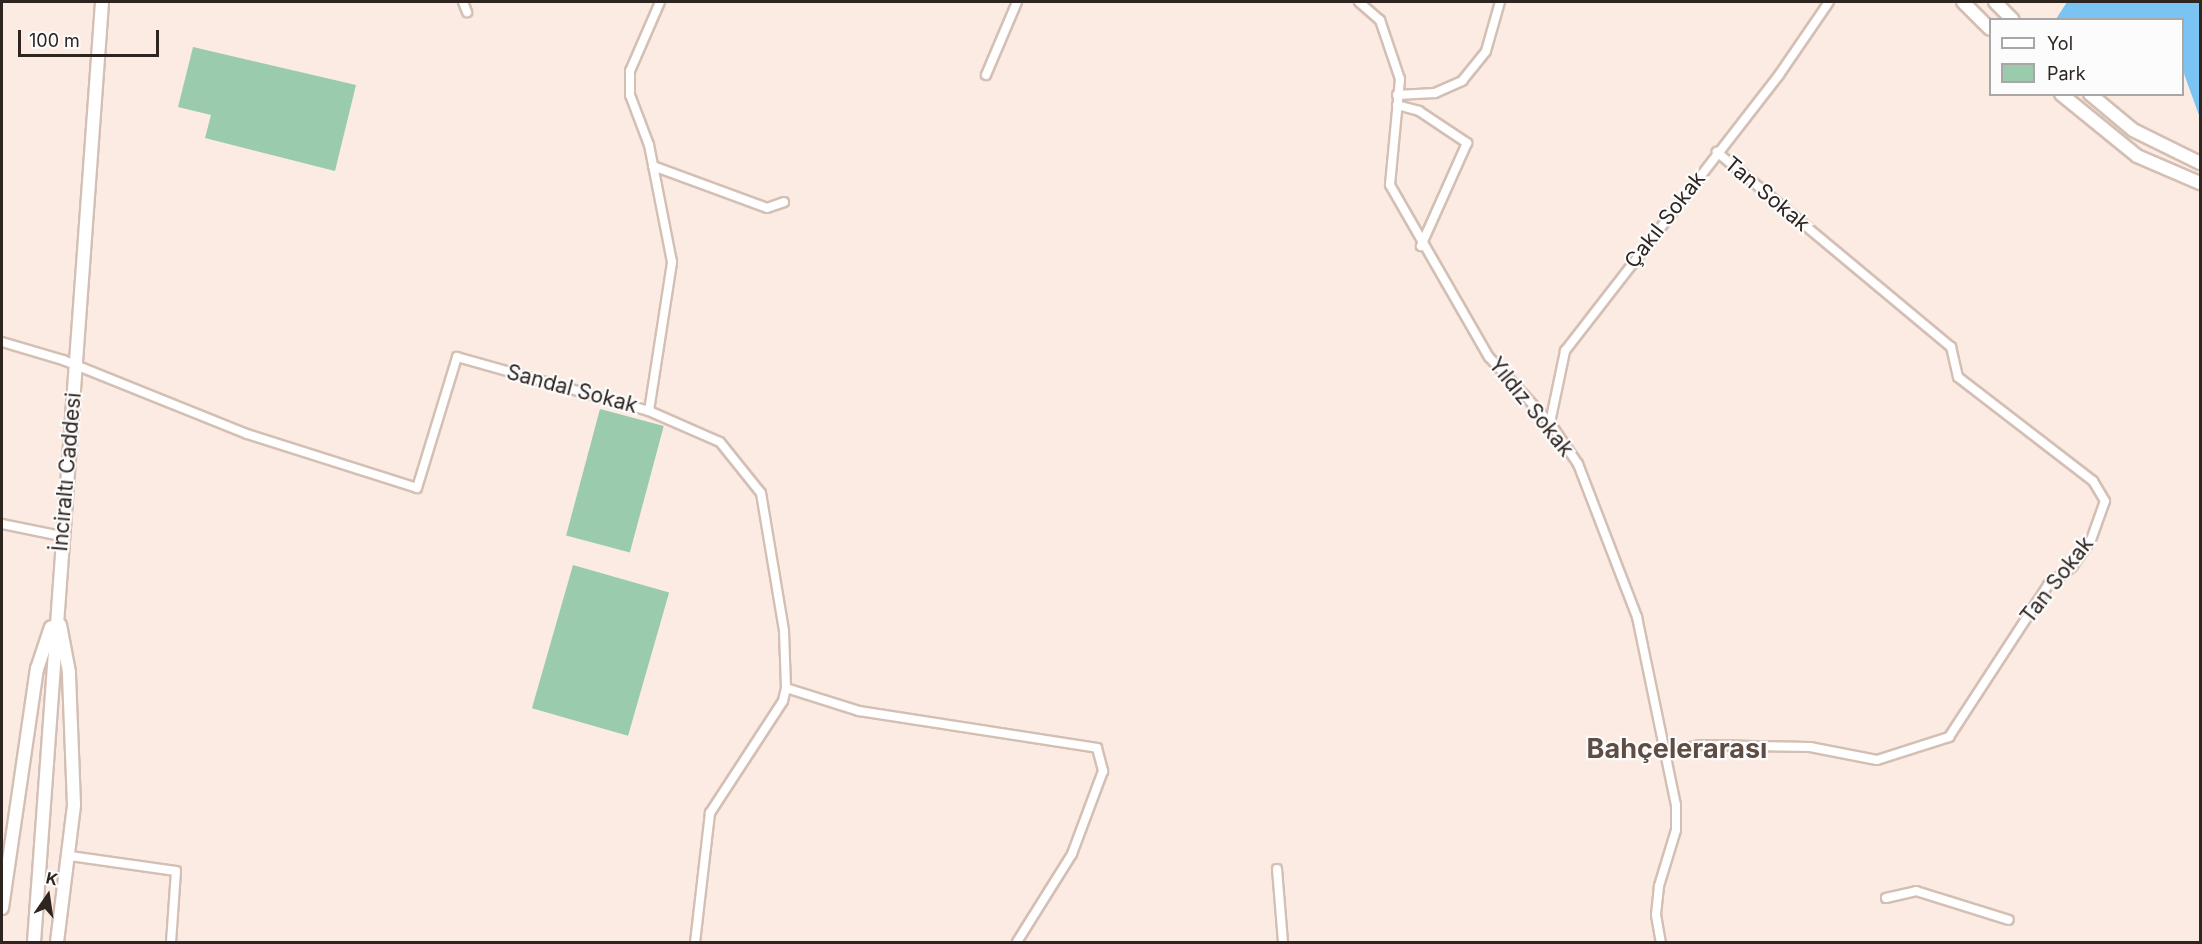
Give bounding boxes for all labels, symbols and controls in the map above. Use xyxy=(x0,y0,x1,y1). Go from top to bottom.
scale bar xyxy=(21,18,162,56)
legend xyxy=(1989,18,2184,96)
text: 100 m xyxy=(29,30,80,51)
text: Yol xyxy=(2047,33,2073,54)
text: Park xyxy=(2047,63,2086,84)
street label: Tan Sokak xyxy=(1719,151,1815,237)
street label: Çakıl Sokak xyxy=(1619,167,1711,273)
street label: Yıldız Sokak xyxy=(1483,352,1579,462)
street label: Sandal Sokak xyxy=(504,359,640,419)
street label: İnciraltı Caddesi xyxy=(48,392,86,552)
street label: Tan Sokak xyxy=(2015,532,2099,628)
district label: Bahçelerarası xyxy=(1587,733,1767,765)
north arrow xyxy=(18,866,78,926)
text: K xyxy=(44,867,60,889)

